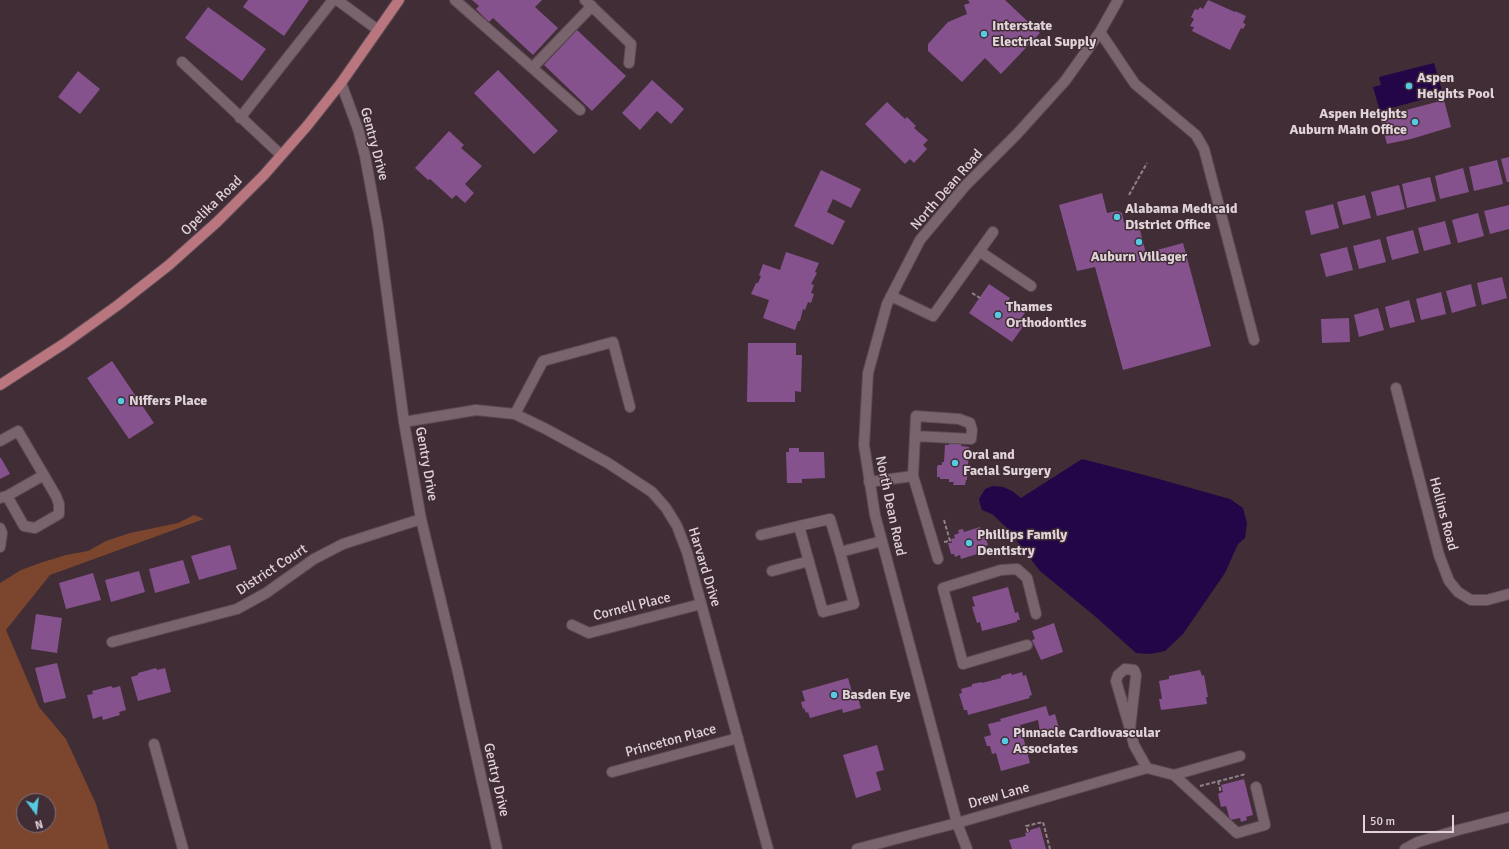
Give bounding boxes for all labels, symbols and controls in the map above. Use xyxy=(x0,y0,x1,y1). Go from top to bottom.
place label: Interstate Electrical Supply xyxy=(992,18,1096,50)
marker: Interstate Electrical Supply xyxy=(979,29,989,39)
place label: Aspen Heights Pool xyxy=(1417,70,1494,102)
marker: Aspen Heights Pool xyxy=(1404,81,1414,91)
street label: Gentry Drive xyxy=(356,106,392,182)
place label: Aspen Heights Auburn Main Office xyxy=(1290,106,1407,138)
marker: Aspen Heights Auburn Main Office xyxy=(1410,117,1420,127)
street label: North Dean Road xyxy=(907,146,987,234)
street label: Opelika Road xyxy=(178,173,246,239)
place label: Alabama Medicaid District Office xyxy=(1125,201,1238,234)
marker: Alabama Medicaid District Office xyxy=(1112,212,1122,222)
marker: Auburn Villager xyxy=(1134,237,1144,247)
place label: Auburn Villager xyxy=(1091,249,1187,265)
place label: Thames Orthodontics xyxy=(1006,299,1086,332)
marker: Thames Orthodontics xyxy=(993,310,1003,320)
place label: Niffers Place xyxy=(129,393,207,409)
marker: Niffers Place xyxy=(116,396,126,406)
street label: Gentry Drive xyxy=(411,426,441,502)
place label: Oral and Facial Surgery xyxy=(963,447,1051,480)
street label: North Dean Road xyxy=(871,455,909,557)
marker: Oral and Facial Surgery xyxy=(950,458,960,468)
street label: Hollins Road xyxy=(1425,475,1461,553)
street label: Harvard Drive xyxy=(684,525,724,609)
place label: Phillips Family Dentistry xyxy=(977,527,1067,560)
marker: Phillips Family Dentistry xyxy=(964,538,974,548)
street label: District Court xyxy=(233,541,311,599)
street label: Cornell Place xyxy=(592,589,672,625)
place label: Basden Eye xyxy=(842,687,911,703)
marker: Basden Eye xyxy=(829,690,839,700)
street label: Princeton Place xyxy=(624,721,718,761)
place label: Pinnacle Cardiovascular Associates xyxy=(1013,725,1160,758)
marker: Pinnacle Cardiovascular Associates xyxy=(1000,736,1010,746)
street label: Gentry Drive xyxy=(479,742,513,818)
street label: Drew Lane xyxy=(966,779,1032,813)
north arrow xyxy=(16,793,56,833)
scale bar xyxy=(1365,807,1456,833)
text: 50 m xyxy=(1370,814,1395,829)
text: N xyxy=(34,817,44,831)

